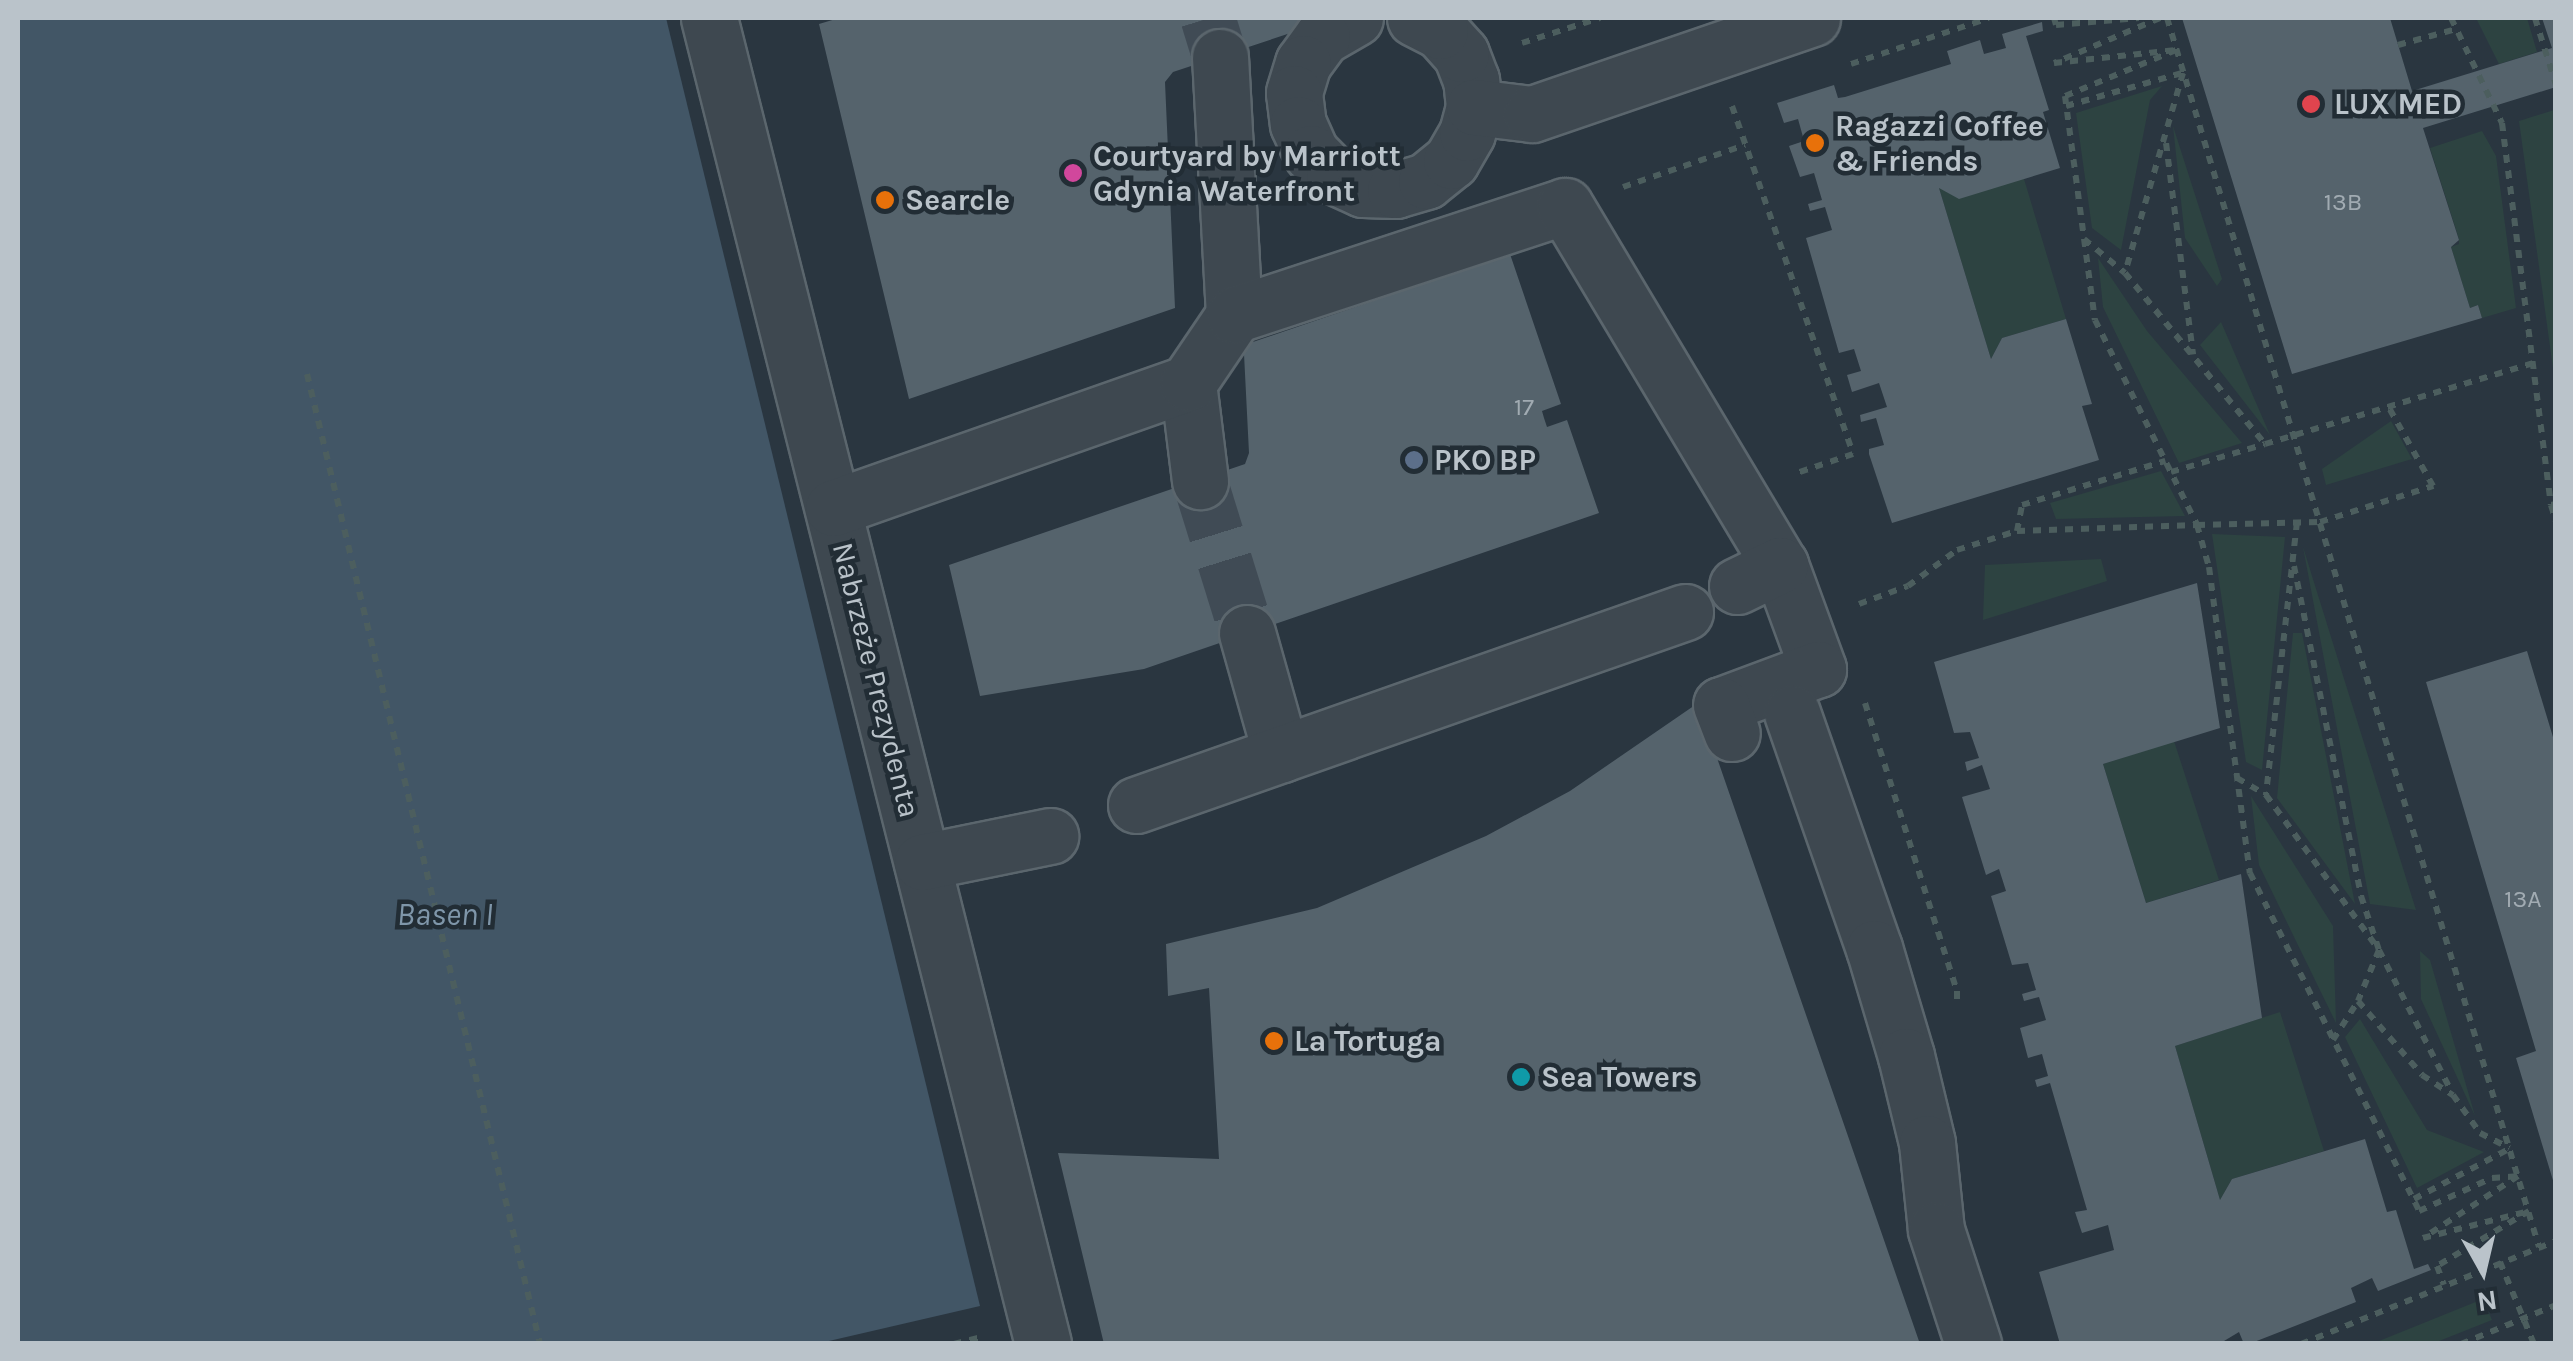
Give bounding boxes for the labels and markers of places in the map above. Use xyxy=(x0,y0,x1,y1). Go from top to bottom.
place label: LUX MED xyxy=(2334,86,2462,122)
marker: LUX MED xyxy=(2298,91,2324,117)
place label: Ragazzi Coffee & Friends xyxy=(1835,108,2044,178)
marker: Ragazzi Coffee & Friends xyxy=(1804,132,1826,154)
place label: Courtyard by Marriott Gdynia Waterfront xyxy=(1093,138,1401,208)
marker: Courtyard by Marriott Gdynia Waterfront xyxy=(1062,162,1084,184)
place label: Searcle xyxy=(905,182,1010,218)
marker: Searcle xyxy=(874,189,896,211)
place label: PKO BP xyxy=(1434,442,1536,478)
marker: PKO BP xyxy=(1403,449,1425,471)
place label: La Tortuga xyxy=(1294,1023,1442,1059)
marker: La Tortuga xyxy=(1263,1030,1285,1052)
place label: Sea Towers xyxy=(1541,1059,1698,1095)
marker: Sea Towers xyxy=(1510,1066,1532,1088)

